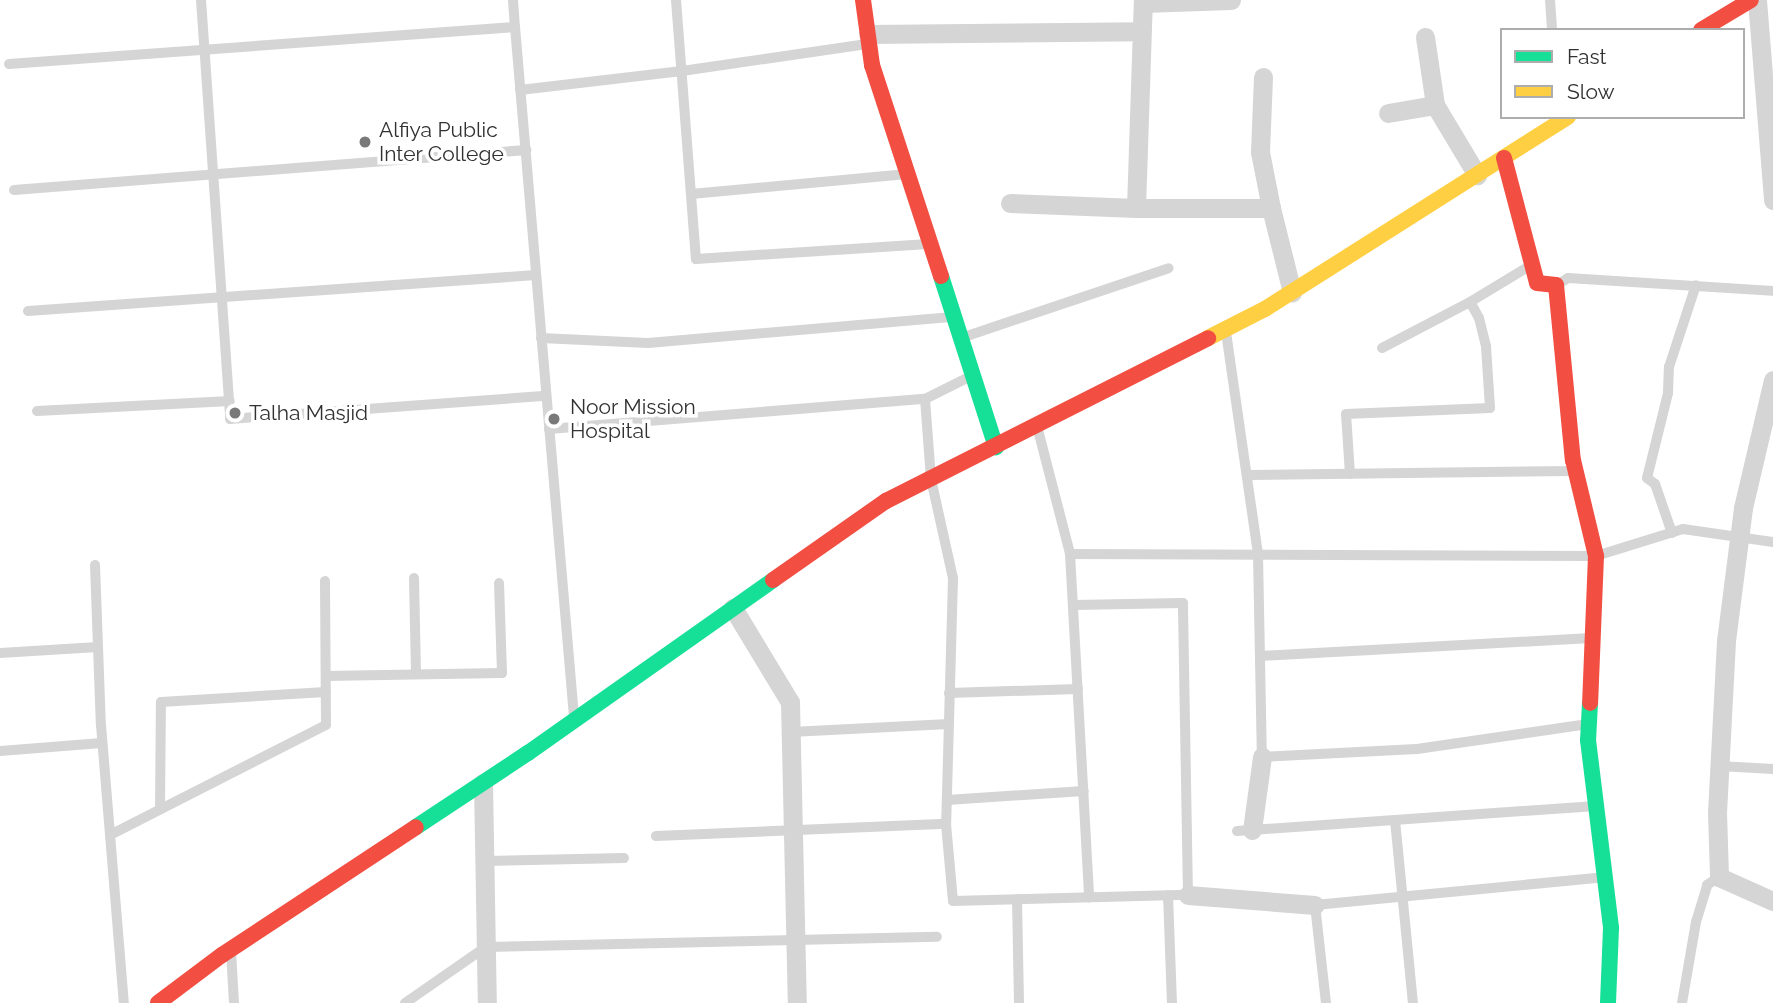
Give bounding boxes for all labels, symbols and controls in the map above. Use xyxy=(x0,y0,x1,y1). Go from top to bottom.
legend xyxy=(1500,28,1745,119)
text: Fast xyxy=(1567,44,1607,69)
text: Slow xyxy=(1567,79,1615,104)
place label: Alfiya Public Inter College xyxy=(379,117,504,167)
marker: Alfiya Public Inter College xyxy=(357,134,373,150)
place label: Noor Mission Hospital xyxy=(570,394,696,444)
place label: Talha Masjid xyxy=(249,400,368,426)
marker: Talha Masjid xyxy=(227,405,243,421)
marker: Noor Mission Hospital xyxy=(544,409,564,429)

